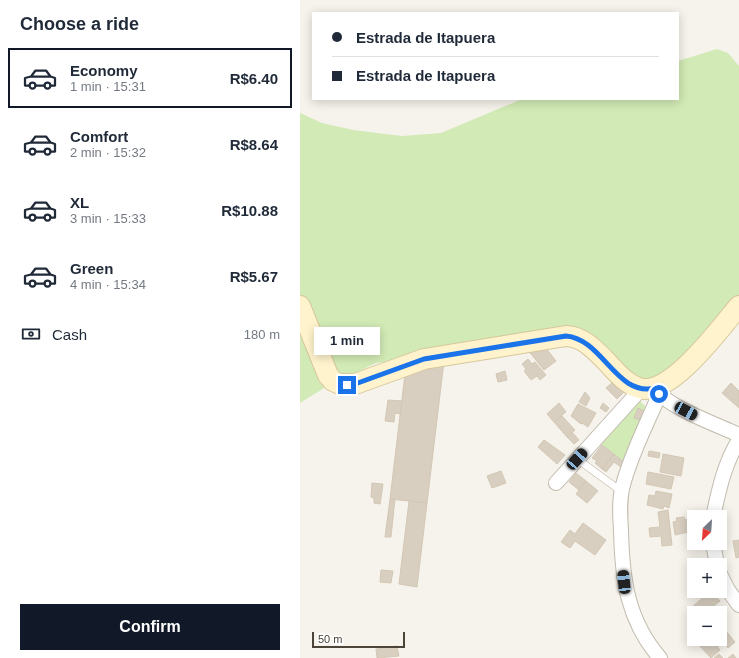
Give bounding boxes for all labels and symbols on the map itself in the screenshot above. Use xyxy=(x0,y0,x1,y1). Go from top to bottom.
callout: 1 min xyxy=(314,327,380,355)
route end xyxy=(338,376,356,394)
route start xyxy=(650,385,668,403)
car xyxy=(673,400,699,422)
car xyxy=(565,446,589,472)
north arrow xyxy=(687,510,727,550)
car xyxy=(617,569,631,595)
scale bar xyxy=(312,630,405,649)

